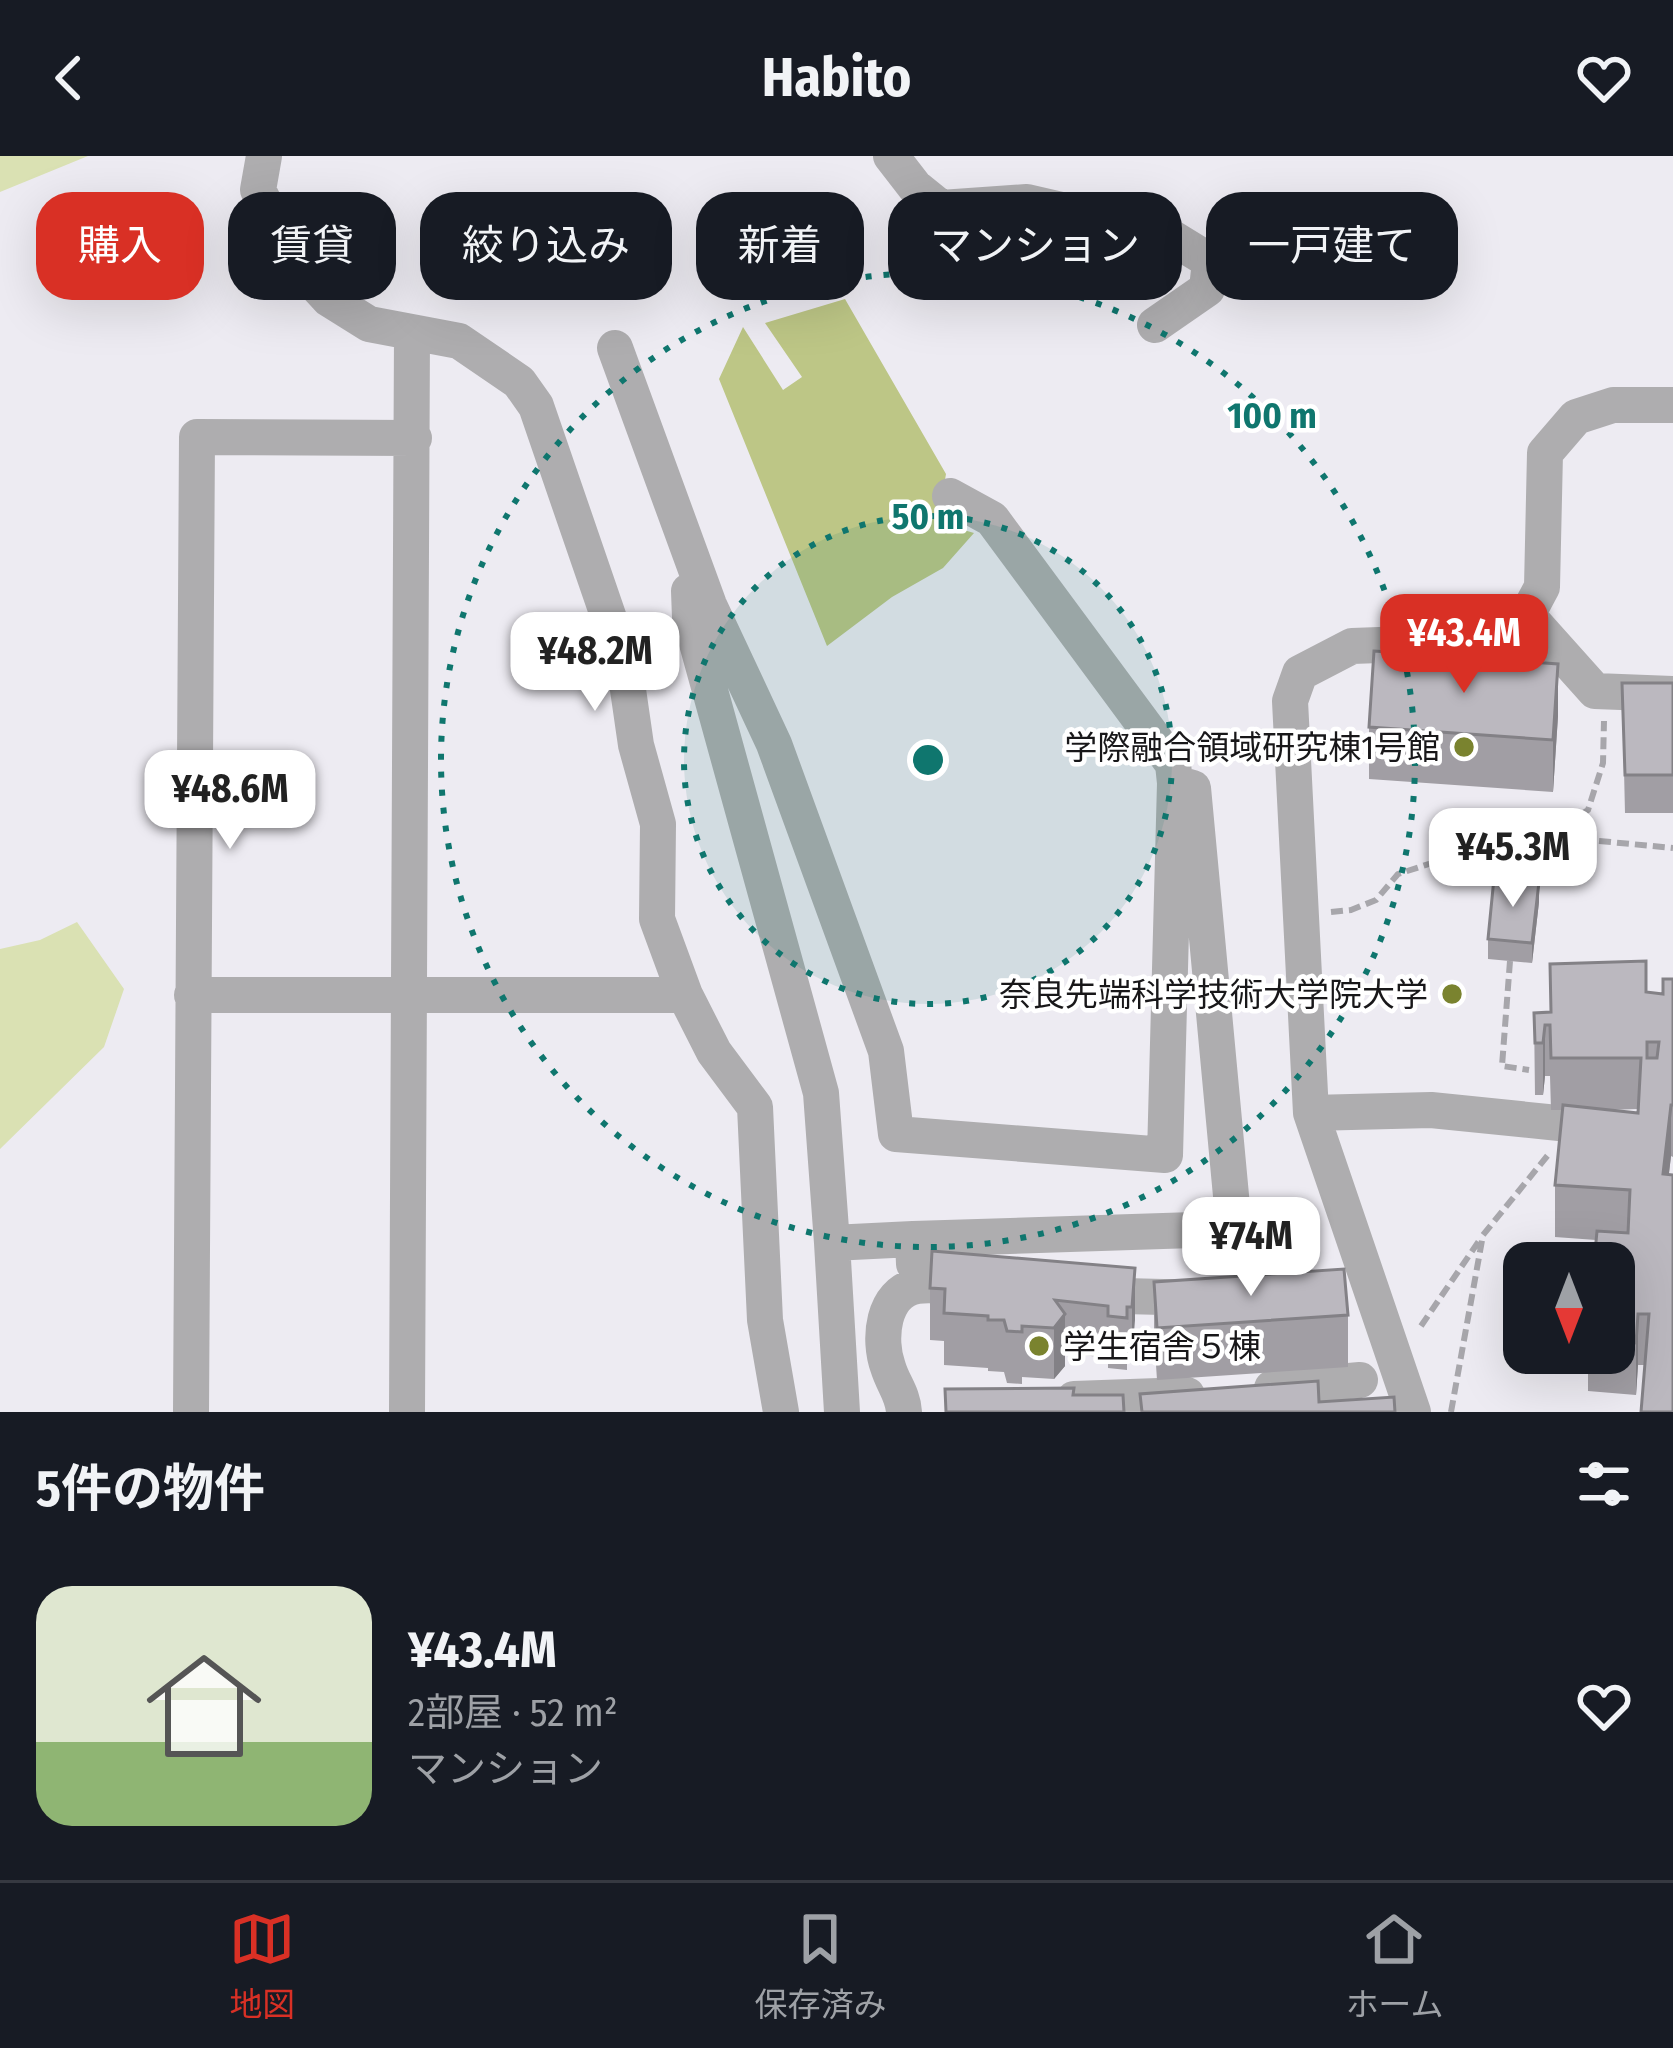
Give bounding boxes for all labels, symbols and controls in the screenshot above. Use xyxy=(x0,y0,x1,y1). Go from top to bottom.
icon: back xyxy=(36,45,102,111)
icon: heart xyxy=(1571,45,1637,111)
text: Habito xyxy=(762,46,911,110)
chip: 購入 xyxy=(36,192,204,300)
chip: 賃貸 xyxy=(228,192,396,300)
chip: 絞り込み xyxy=(420,192,672,300)
chip: 新着 xyxy=(696,192,864,300)
chip: マンション xyxy=(888,192,1182,300)
chip: 一戸建て xyxy=(1206,192,1458,300)
text: 100 m xyxy=(1227,394,1317,438)
text: 50 m xyxy=(892,495,964,539)
pin: ¥43.4M xyxy=(1366,594,1562,696)
text: ¥43.4M xyxy=(1407,610,1521,656)
pin: ¥48.2M xyxy=(497,612,693,714)
text: ¥48.2M xyxy=(537,628,653,674)
place label: 学際融合領域研究棟1号館 xyxy=(1064,728,1440,768)
marker: 学際融合領域研究棟1号館 xyxy=(1451,734,1477,760)
centre of rings xyxy=(907,739,949,781)
pin: ¥48.6M xyxy=(132,750,328,852)
text: ¥48.6M xyxy=(171,766,289,812)
pin: ¥45.3M xyxy=(1415,808,1611,910)
text: ¥45.3M xyxy=(1456,824,1570,870)
place label: 奈良先端科学技術大学院大学 xyxy=(999,975,1428,1015)
marker: 奈良先端科学技術大学院大学 xyxy=(1439,981,1465,1007)
pin: ¥74M xyxy=(1180,1197,1322,1299)
text: ¥74M xyxy=(1209,1213,1293,1259)
north arrow xyxy=(1503,1242,1635,1374)
map controls xyxy=(1503,1242,1635,1374)
place label: 学生宿舎５棟 xyxy=(1063,1327,1261,1367)
marker: 学生宿舎５棟 xyxy=(1026,1333,1052,1359)
icon: filters xyxy=(1571,1451,1637,1517)
text: 5件の物件 xyxy=(36,1458,265,1520)
text: ¥43.4M xyxy=(408,1619,557,1681)
icon: home xyxy=(132,1634,276,1778)
icon: heart xyxy=(1571,1673,1637,1739)
text: 2部屋 · 52 m² xyxy=(408,1690,618,1736)
text: マンション xyxy=(408,1746,603,1792)
tab: 地図 xyxy=(229,1906,295,2026)
tab: 保存済み xyxy=(754,1906,886,2026)
tab: ホーム xyxy=(1345,1906,1443,2026)

